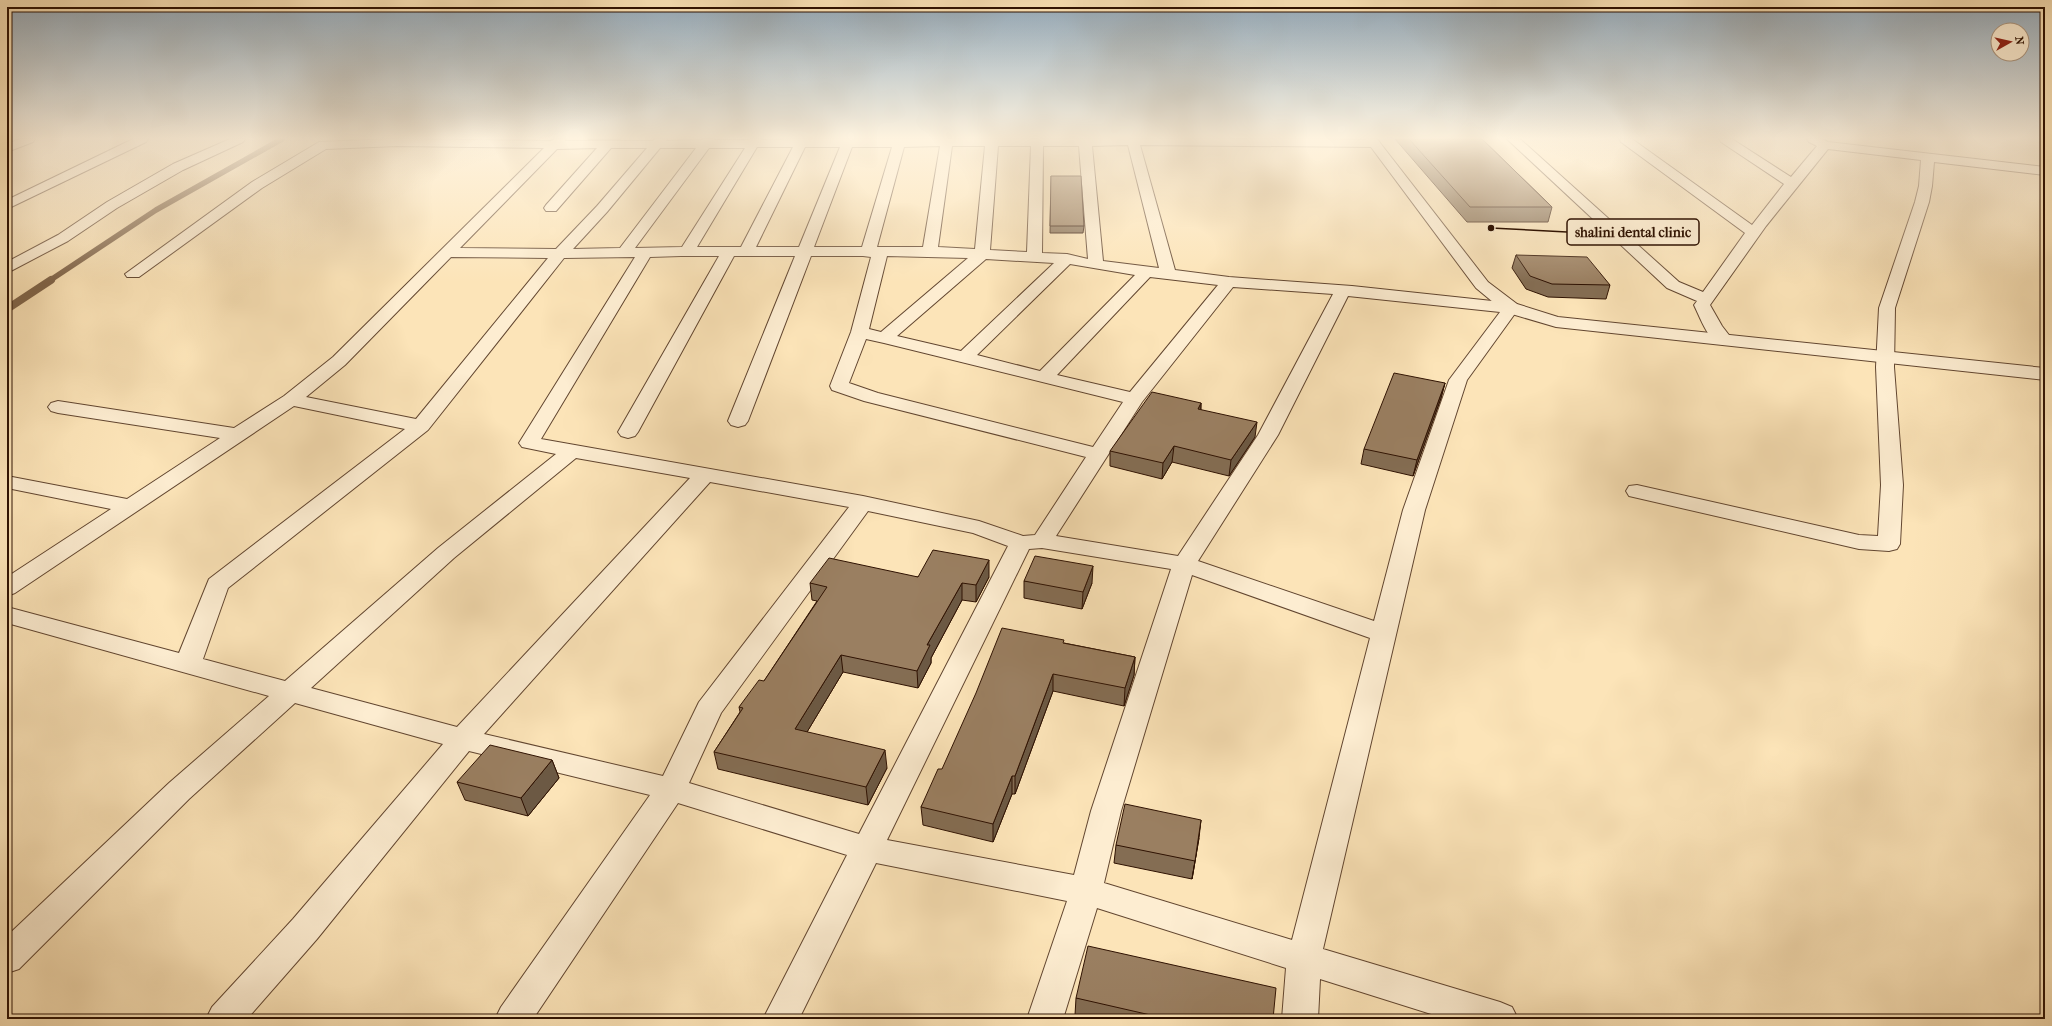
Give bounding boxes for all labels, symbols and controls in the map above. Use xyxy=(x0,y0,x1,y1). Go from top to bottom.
north arrow xyxy=(1990,22,2030,62)
text: N xyxy=(2012,36,2027,46)
callout: shalini dental clinic xyxy=(1567,219,1699,245)
text: shalini dental clinic xyxy=(1575,224,1692,241)

